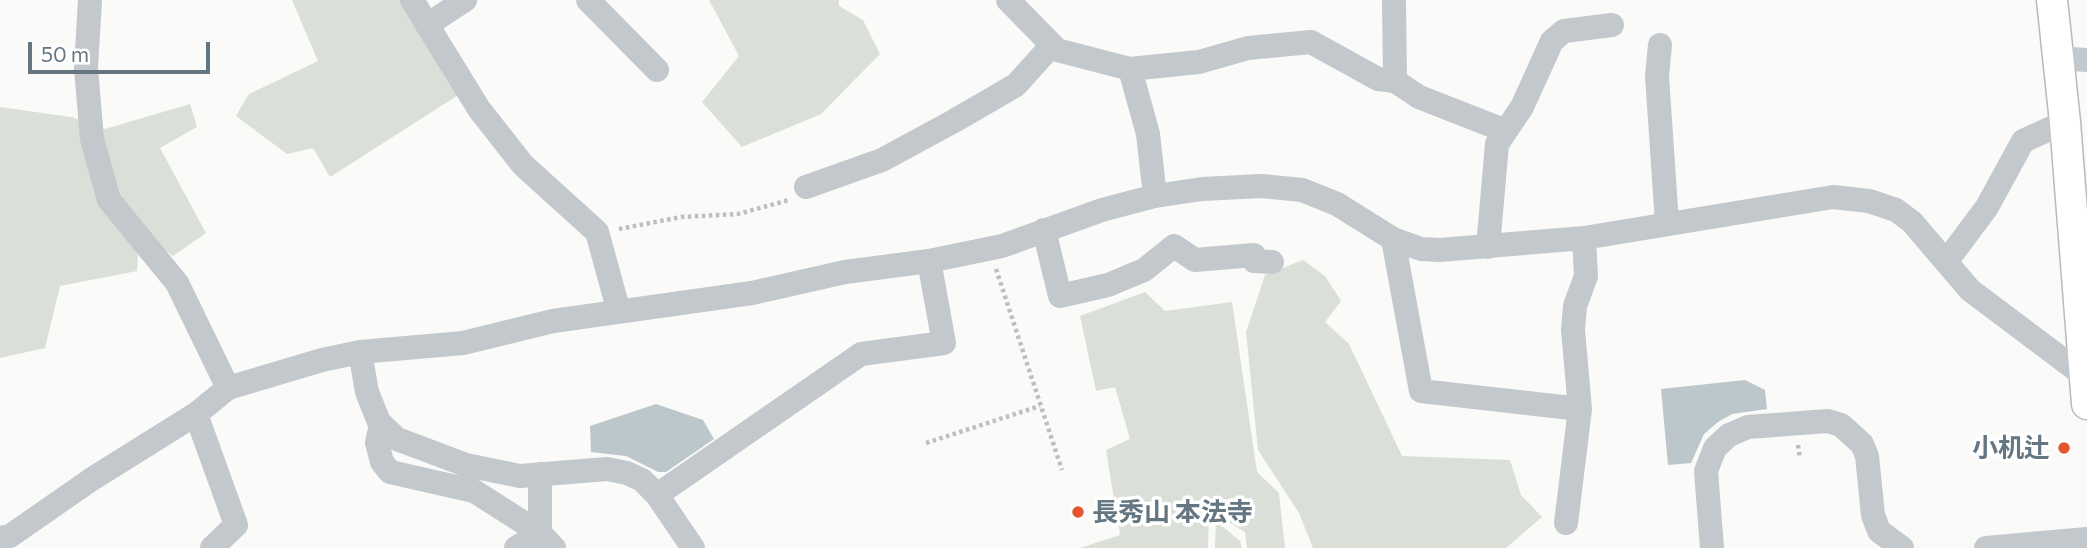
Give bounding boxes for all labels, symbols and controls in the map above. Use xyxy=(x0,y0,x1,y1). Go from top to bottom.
scale bar xyxy=(32,28,214,72)
text: 50 m xyxy=(41,41,89,66)
place label: 小机辻 xyxy=(1972,432,2050,464)
marker: 小机辻 xyxy=(2056,440,2072,456)
place label: 長秀山 本法寺 xyxy=(1092,496,1253,528)
marker: 長秀山 本法寺 xyxy=(1070,504,1086,520)

